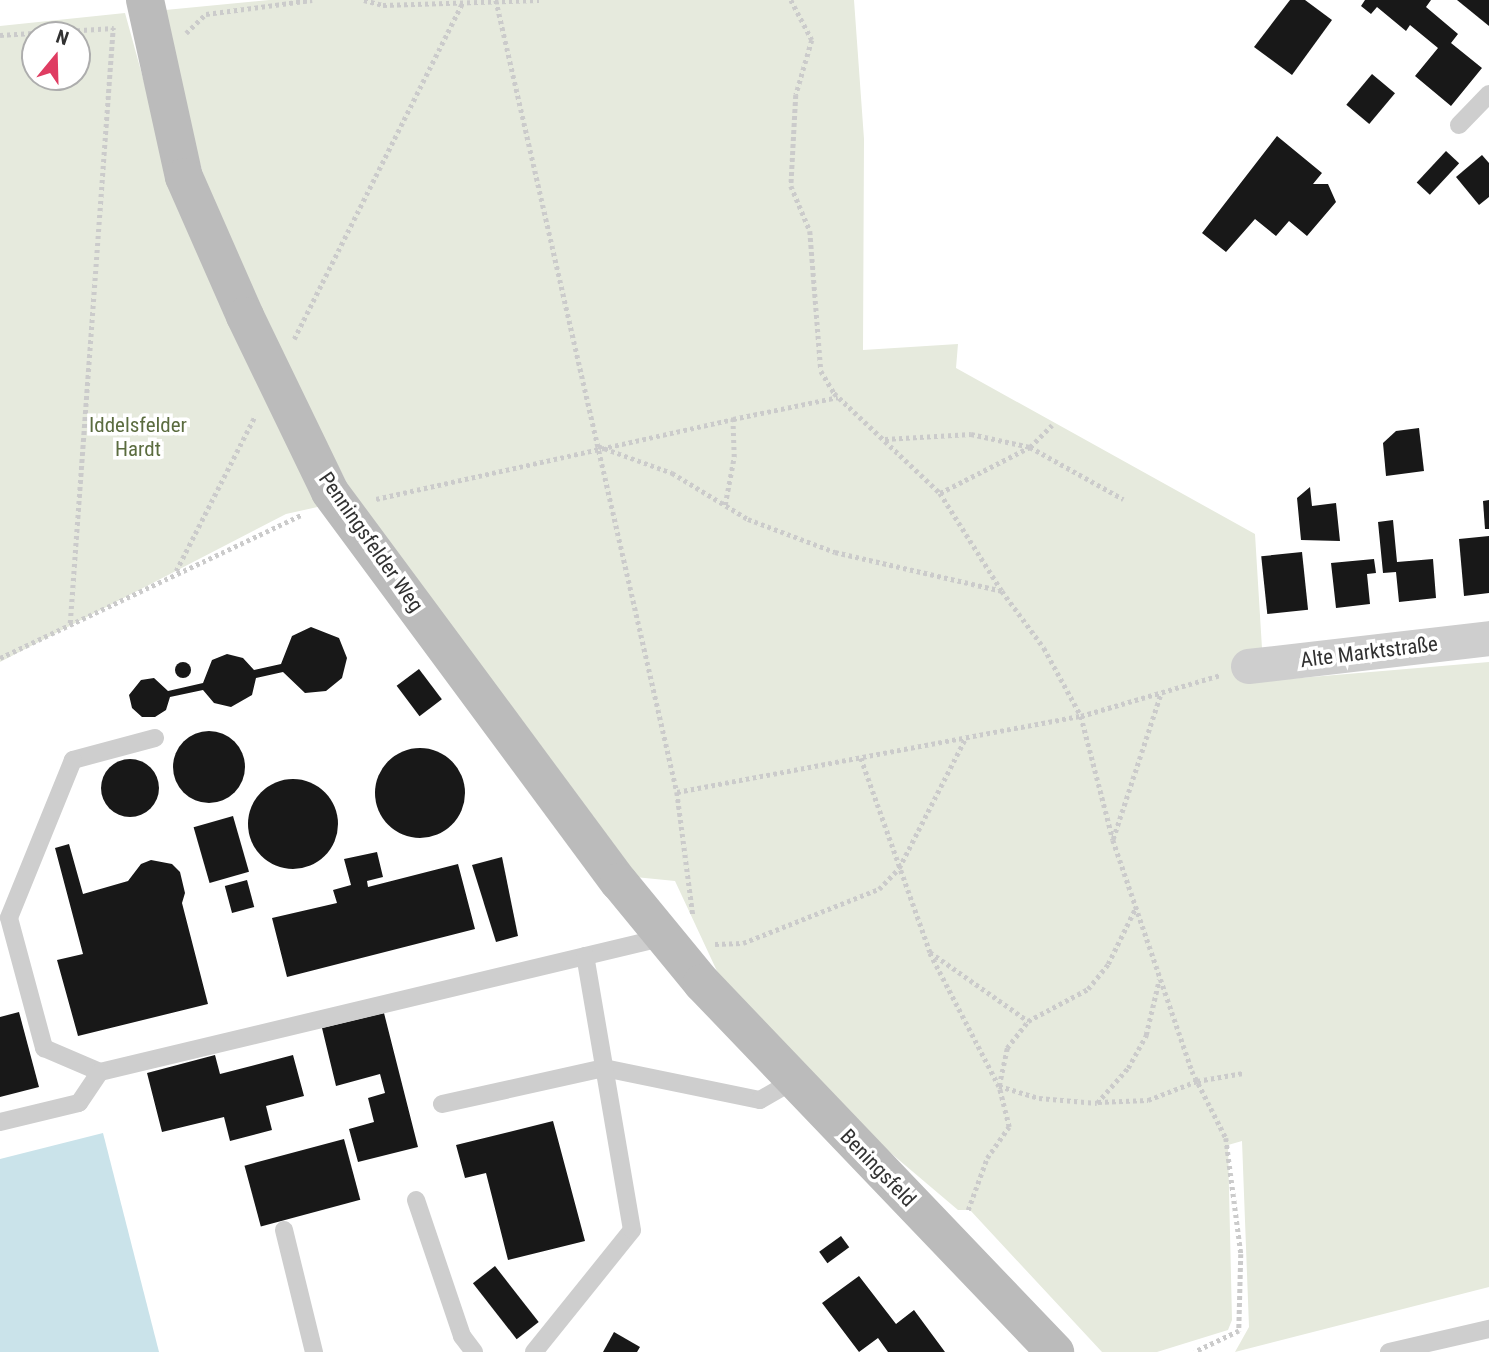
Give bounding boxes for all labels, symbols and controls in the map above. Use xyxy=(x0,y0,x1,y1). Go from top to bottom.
north arrow xyxy=(21,21,91,91)
text: N xyxy=(53,25,72,50)
park label: Iddelsfelder Hardt xyxy=(89,412,187,462)
street label: Penningsfelder Weg xyxy=(313,467,429,617)
street label: Alte Marktstraße xyxy=(1299,631,1439,673)
street label: Beningsfeld xyxy=(835,1124,921,1212)

